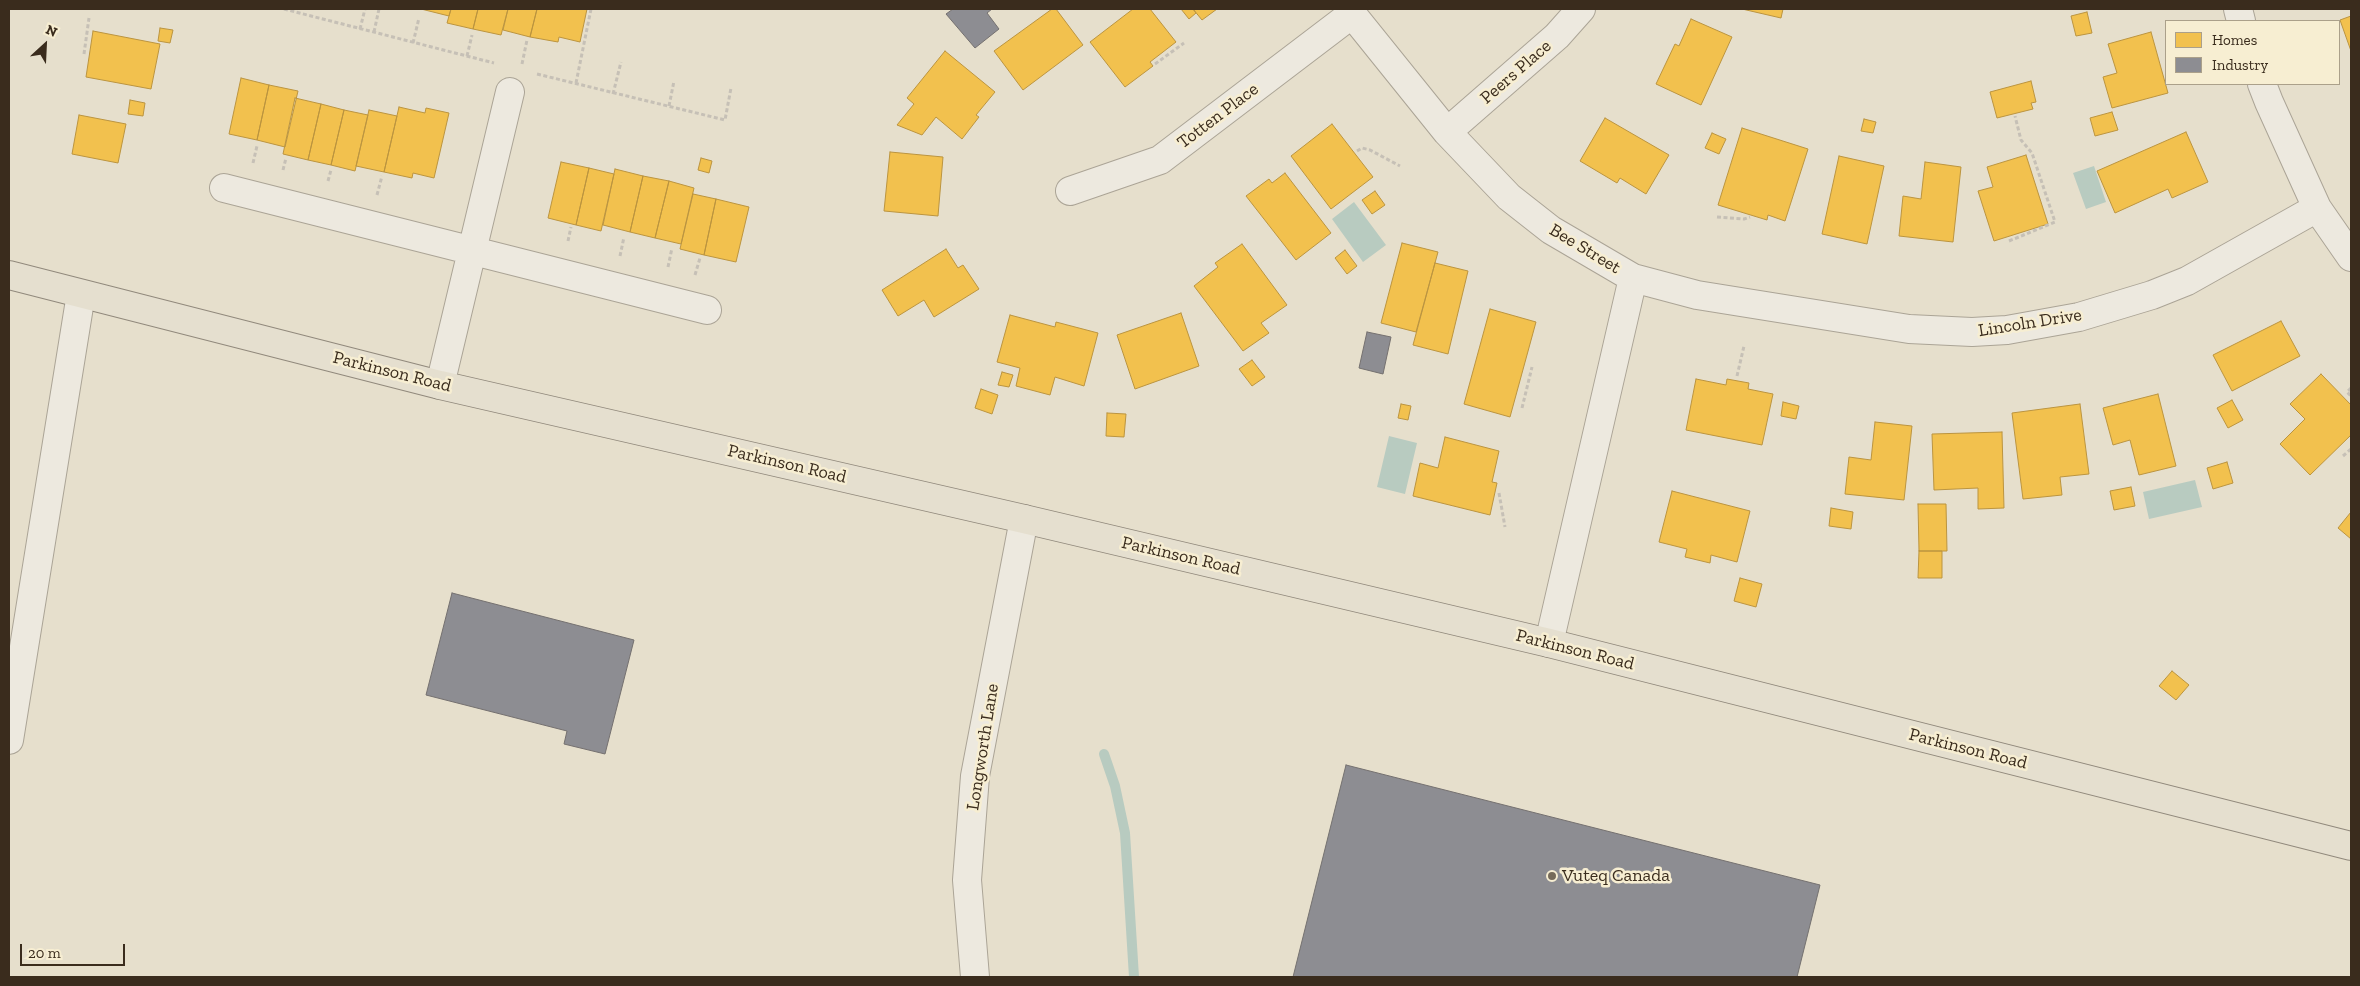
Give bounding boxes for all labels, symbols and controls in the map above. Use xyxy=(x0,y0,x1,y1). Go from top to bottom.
north arrow xyxy=(20,20,70,70)
legend xyxy=(2165,20,2340,85)
text: N xyxy=(43,21,60,41)
text: Homes xyxy=(2212,31,2257,49)
street label: Peers Place xyxy=(1476,35,1556,109)
text: Industry xyxy=(2212,56,2268,74)
street label: Totten Place xyxy=(1173,78,1263,154)
street label: Bee Street xyxy=(1545,219,1625,279)
street label: Lincoln Drive xyxy=(1977,304,2083,342)
street label: Parkinson Road xyxy=(331,347,453,397)
street label: Parkinson Road xyxy=(725,440,849,488)
street label: Parkinson Road xyxy=(1119,532,1243,580)
street label: Parkinson Road xyxy=(1514,625,1636,675)
street label: Longworth Lane xyxy=(962,682,1004,812)
street label: Parkinson Road xyxy=(1907,724,2029,774)
place label: Vuteq Canada xyxy=(1562,865,1670,887)
marker: Vuteq Canada xyxy=(1546,870,1558,882)
scale bar xyxy=(22,934,128,966)
text: 20 m xyxy=(28,944,61,962)

